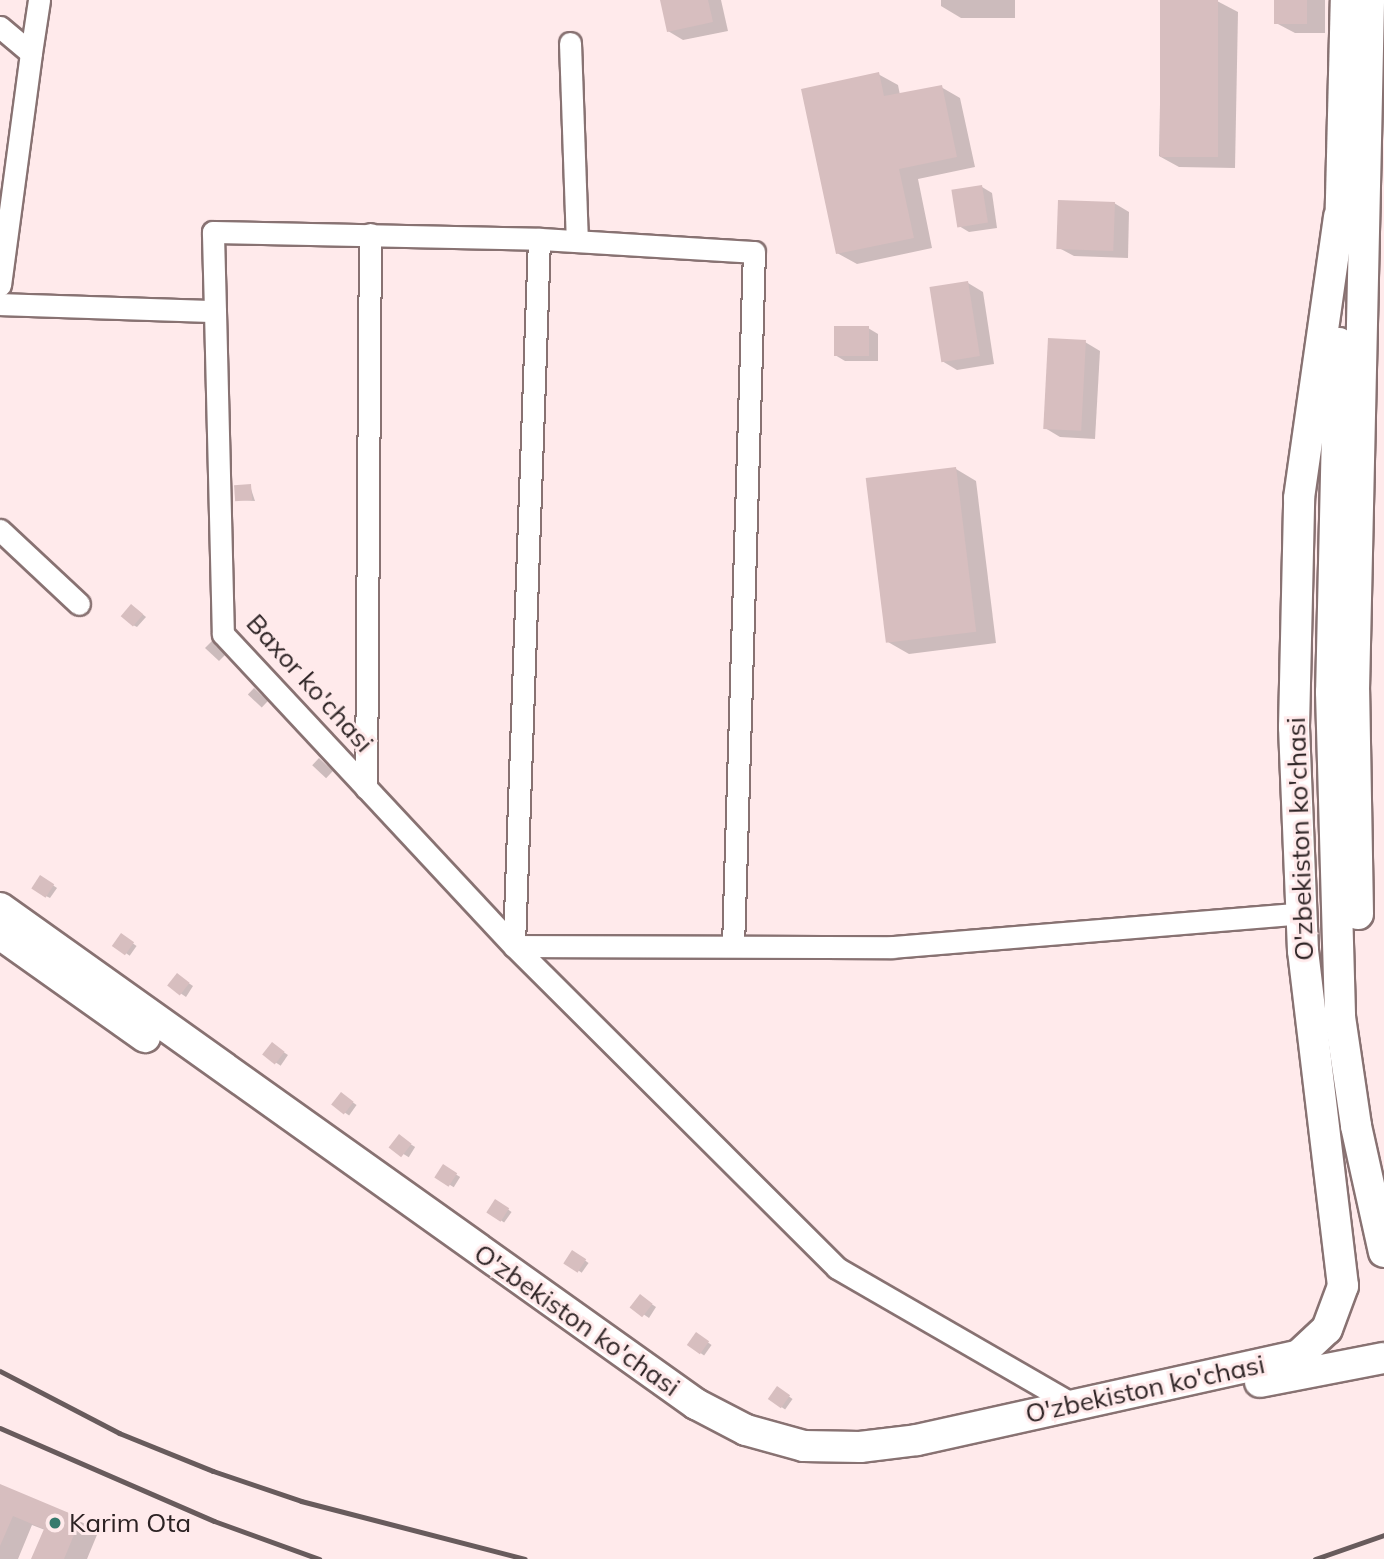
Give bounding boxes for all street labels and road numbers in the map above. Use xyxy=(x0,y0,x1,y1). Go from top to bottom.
street label: Baxor ko'chasi xyxy=(240,608,380,758)
street label: O'zbekiston ko'chasi xyxy=(1280,717,1320,961)
street label: O'zbekiston ko'chasi xyxy=(468,1237,686,1403)
street label: O'zbekiston ko'chasi xyxy=(1023,1348,1267,1430)

